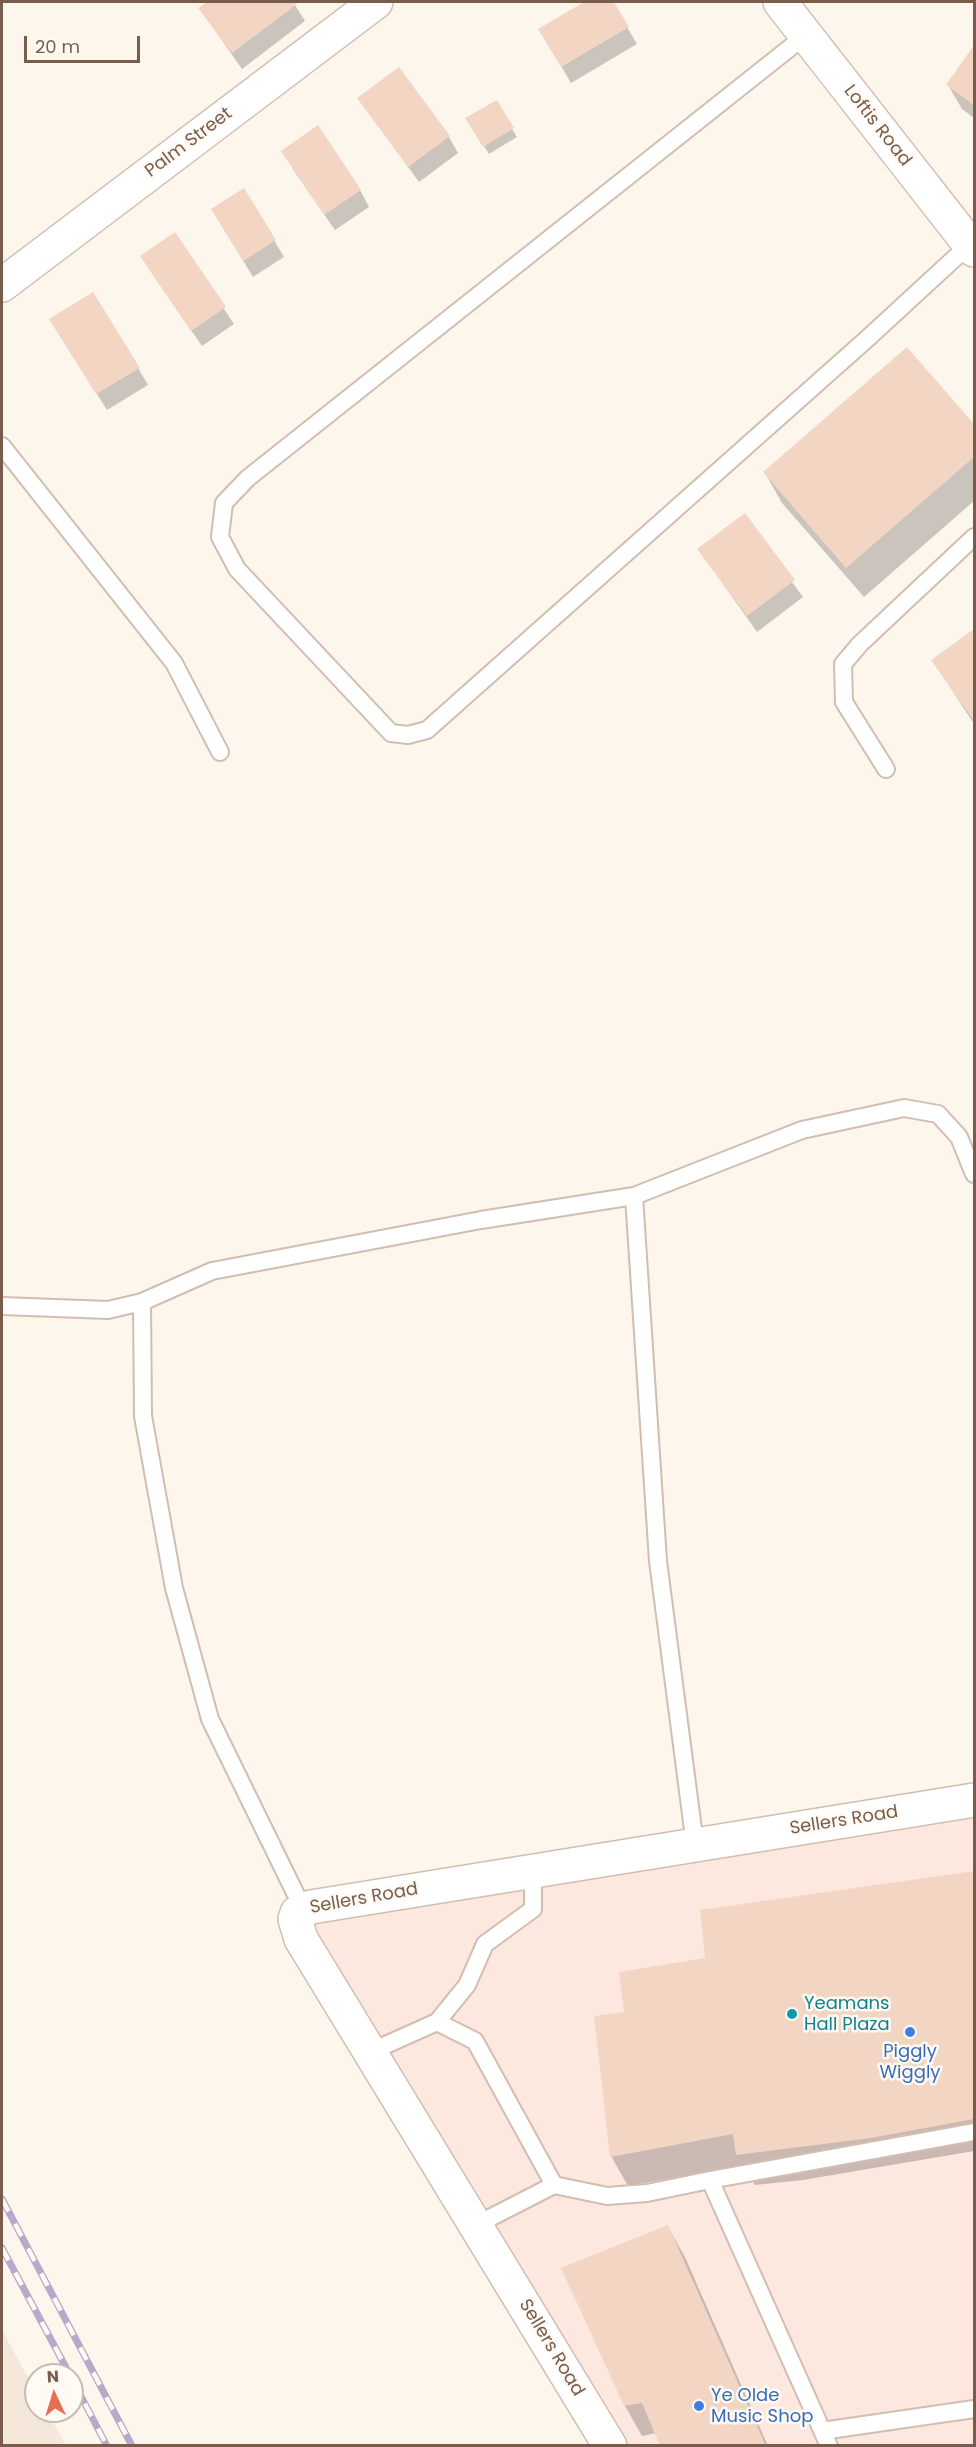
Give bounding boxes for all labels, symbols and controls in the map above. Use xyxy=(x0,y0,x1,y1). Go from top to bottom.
scale bar xyxy=(27,24,142,62)
text: 20 m xyxy=(35,34,80,59)
street label: Loftis Road xyxy=(839,81,915,171)
street label: Palm Street xyxy=(141,103,237,183)
street label: Sellers Road xyxy=(788,1802,900,1840)
street label: Sellers Road xyxy=(308,1879,420,1919)
place label: Yeamans Hall Plaza xyxy=(804,1993,890,2036)
marker: Yeamans Hall Plaza xyxy=(785,2007,799,2021)
marker: Piggly Wiggly xyxy=(903,2025,917,2039)
place label: Piggly Wiggly xyxy=(880,2041,940,2084)
street label: Sellers Road xyxy=(514,2296,588,2400)
north arrow xyxy=(24,2363,84,2423)
text: N xyxy=(46,2365,60,2388)
place label: Ye Olde Music Shop xyxy=(711,2385,813,2428)
marker: Ye Olde Music Shop xyxy=(692,2399,706,2413)

